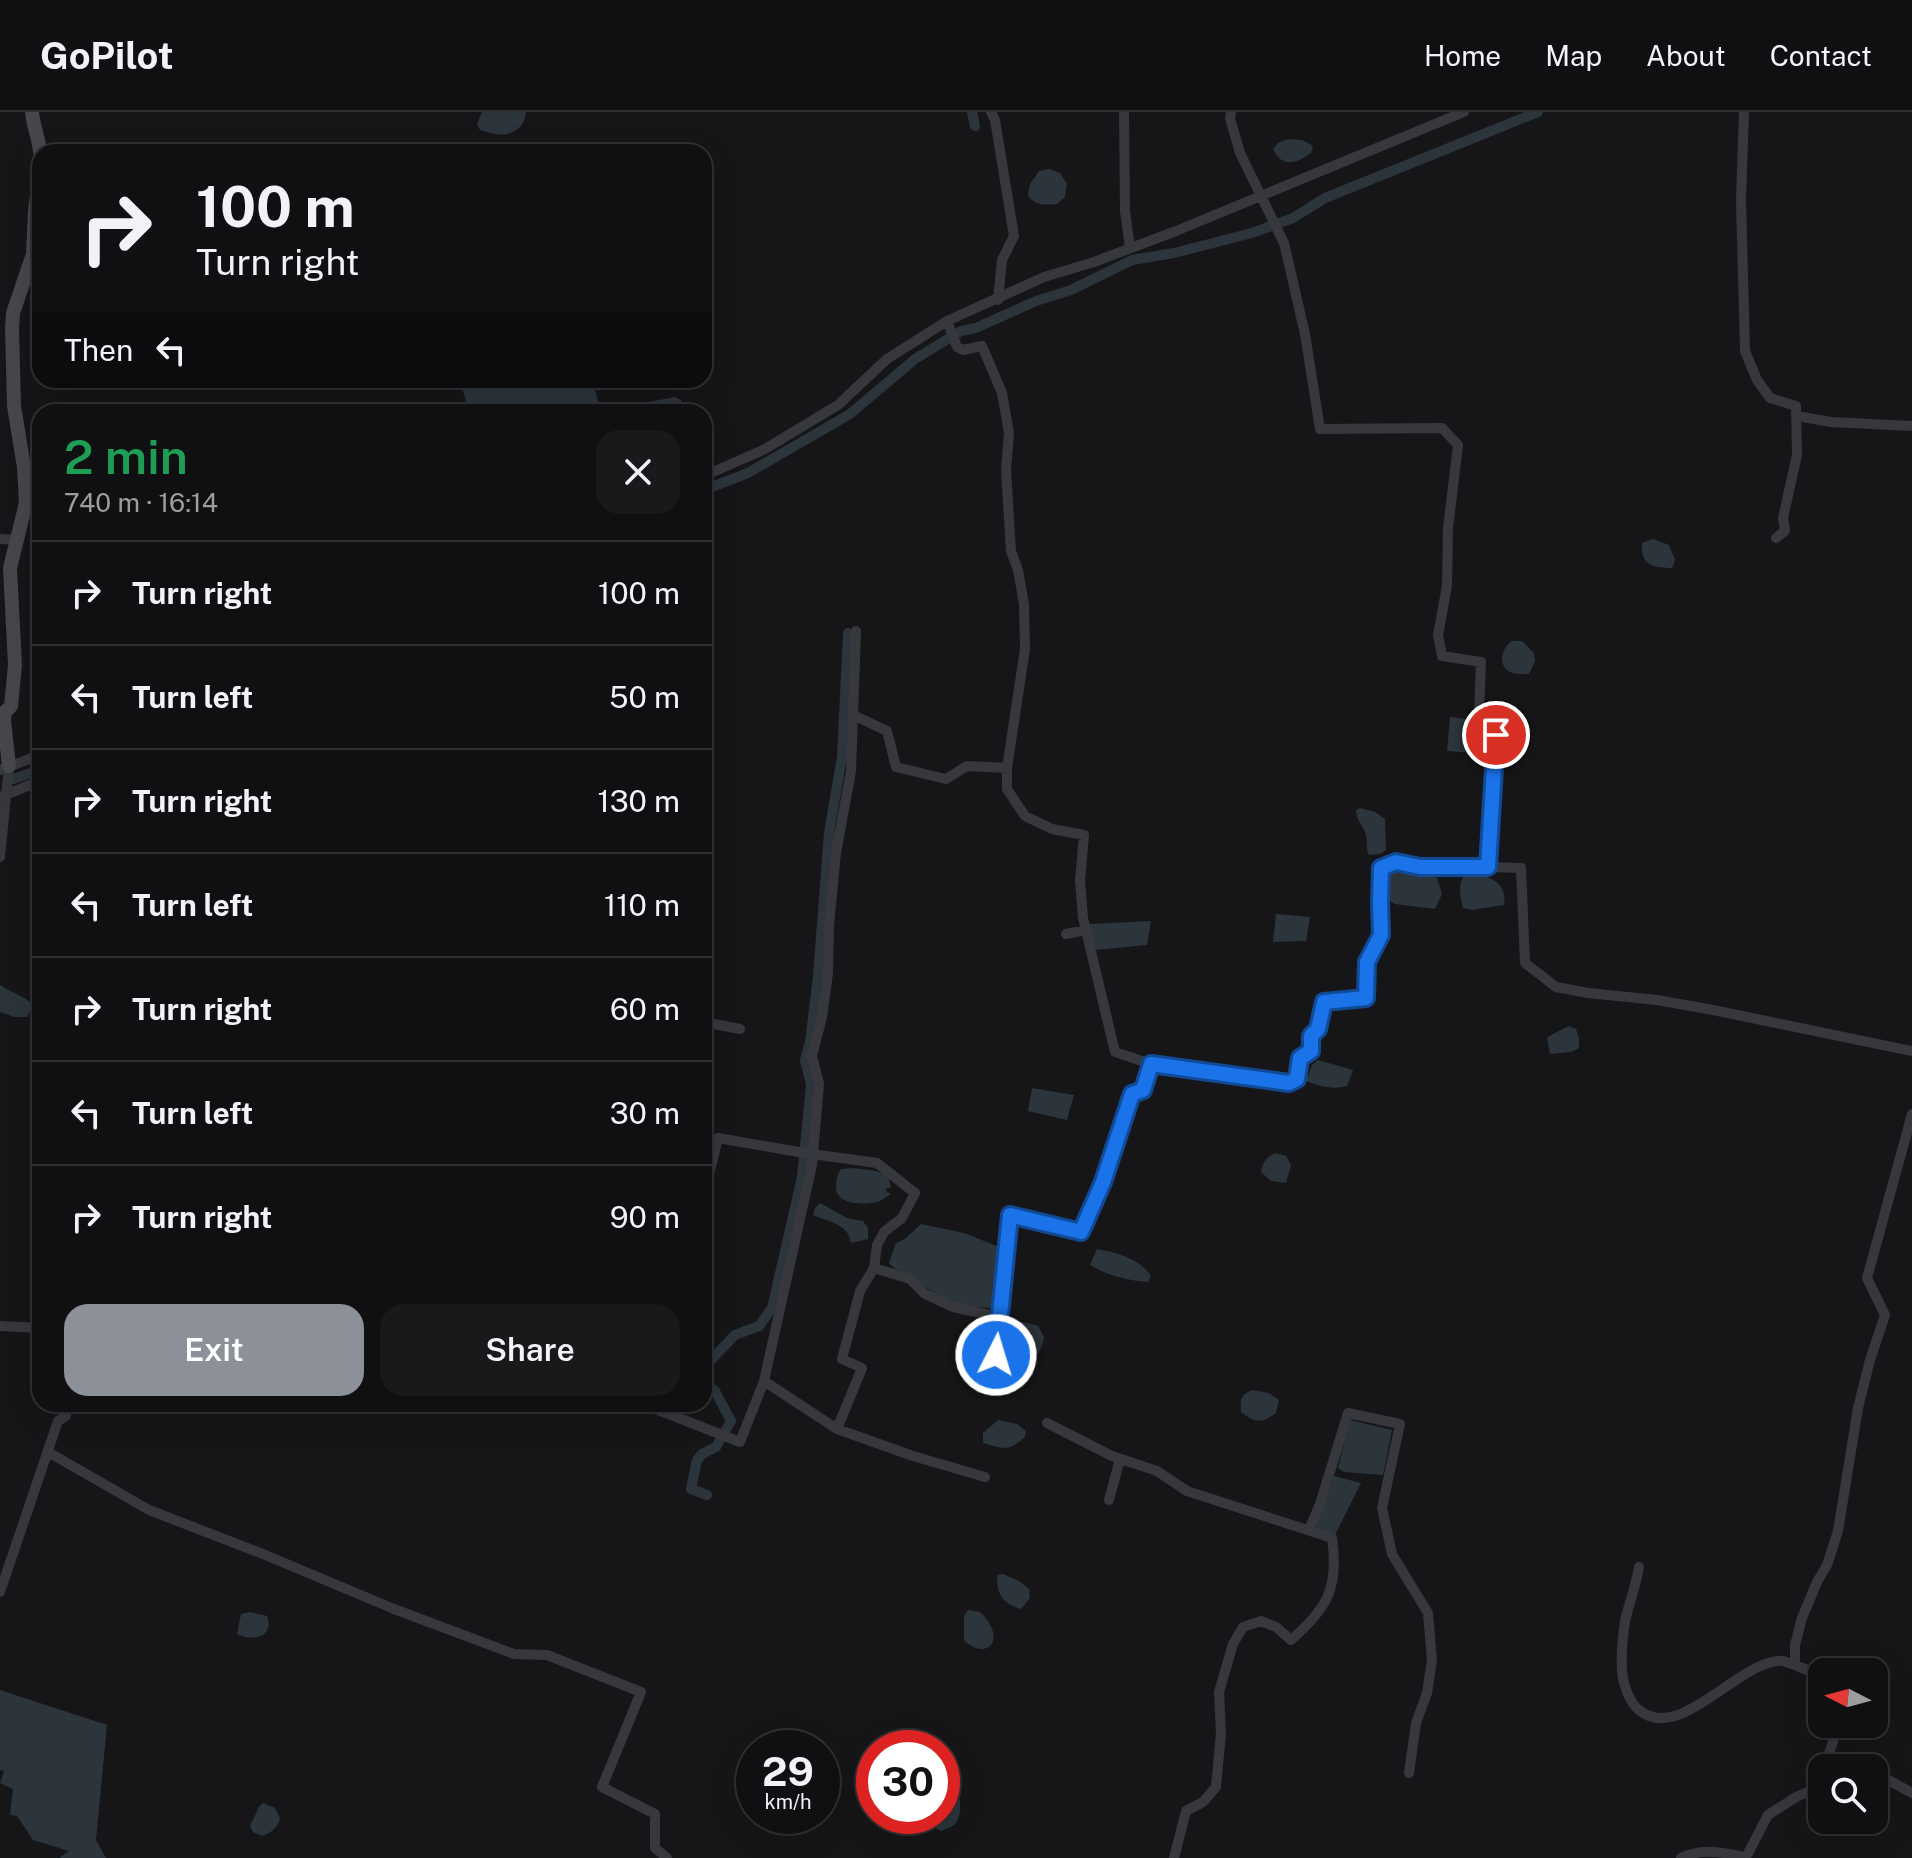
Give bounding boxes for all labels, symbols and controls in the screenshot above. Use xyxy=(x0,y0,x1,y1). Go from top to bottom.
text: GoPilot xyxy=(40,33,174,78)
text: Home xyxy=(1424,39,1501,72)
text: Map xyxy=(1545,39,1602,72)
text: About xyxy=(1646,39,1726,72)
text: Contact xyxy=(1770,39,1872,72)
text: 100 m xyxy=(196,174,355,240)
icon: right xyxy=(64,176,168,280)
text: Turn right xyxy=(196,241,359,283)
icon: left xyxy=(149,328,193,372)
text: Then xyxy=(64,332,133,368)
text: 2 min xyxy=(64,428,188,485)
button: close xyxy=(596,430,680,514)
text: 740 m · 16:14 xyxy=(64,487,218,518)
icon: right xyxy=(64,571,108,615)
text: Turn right xyxy=(132,575,272,611)
text: 100 m xyxy=(598,575,680,611)
icon: left xyxy=(64,675,108,719)
text: Turn left xyxy=(132,679,253,715)
text: 50 m xyxy=(609,679,680,715)
pin xyxy=(1462,701,1530,769)
icon: arrive xyxy=(1474,713,1518,757)
icon: right xyxy=(64,779,108,823)
text: Turn right xyxy=(132,783,272,819)
text: 130 m xyxy=(597,783,680,819)
icon: left xyxy=(64,883,108,927)
text: Turn left xyxy=(132,887,253,923)
text: 110 m xyxy=(604,887,680,923)
icon: right xyxy=(64,987,108,1031)
text: Turn right xyxy=(132,991,272,1027)
text: 60 m xyxy=(610,991,680,1027)
icon: left xyxy=(64,1091,108,1135)
text: Turn left xyxy=(132,1095,253,1131)
text: 30 m xyxy=(610,1095,680,1131)
icon: right xyxy=(64,1195,108,1239)
text: Turn right xyxy=(132,1199,272,1235)
text: 90 m xyxy=(610,1199,680,1235)
button: Exit xyxy=(64,1304,364,1396)
button: Share xyxy=(380,1304,680,1396)
position arrow xyxy=(954,1313,1038,1397)
north arrow xyxy=(1808,1658,1888,1738)
map controls xyxy=(1808,1658,1888,1834)
speed limit sign: 30 xyxy=(856,1730,960,1834)
text: 29 xyxy=(762,1748,814,1795)
button: search xyxy=(1808,1754,1888,1834)
text: km/h xyxy=(764,1790,812,1814)

